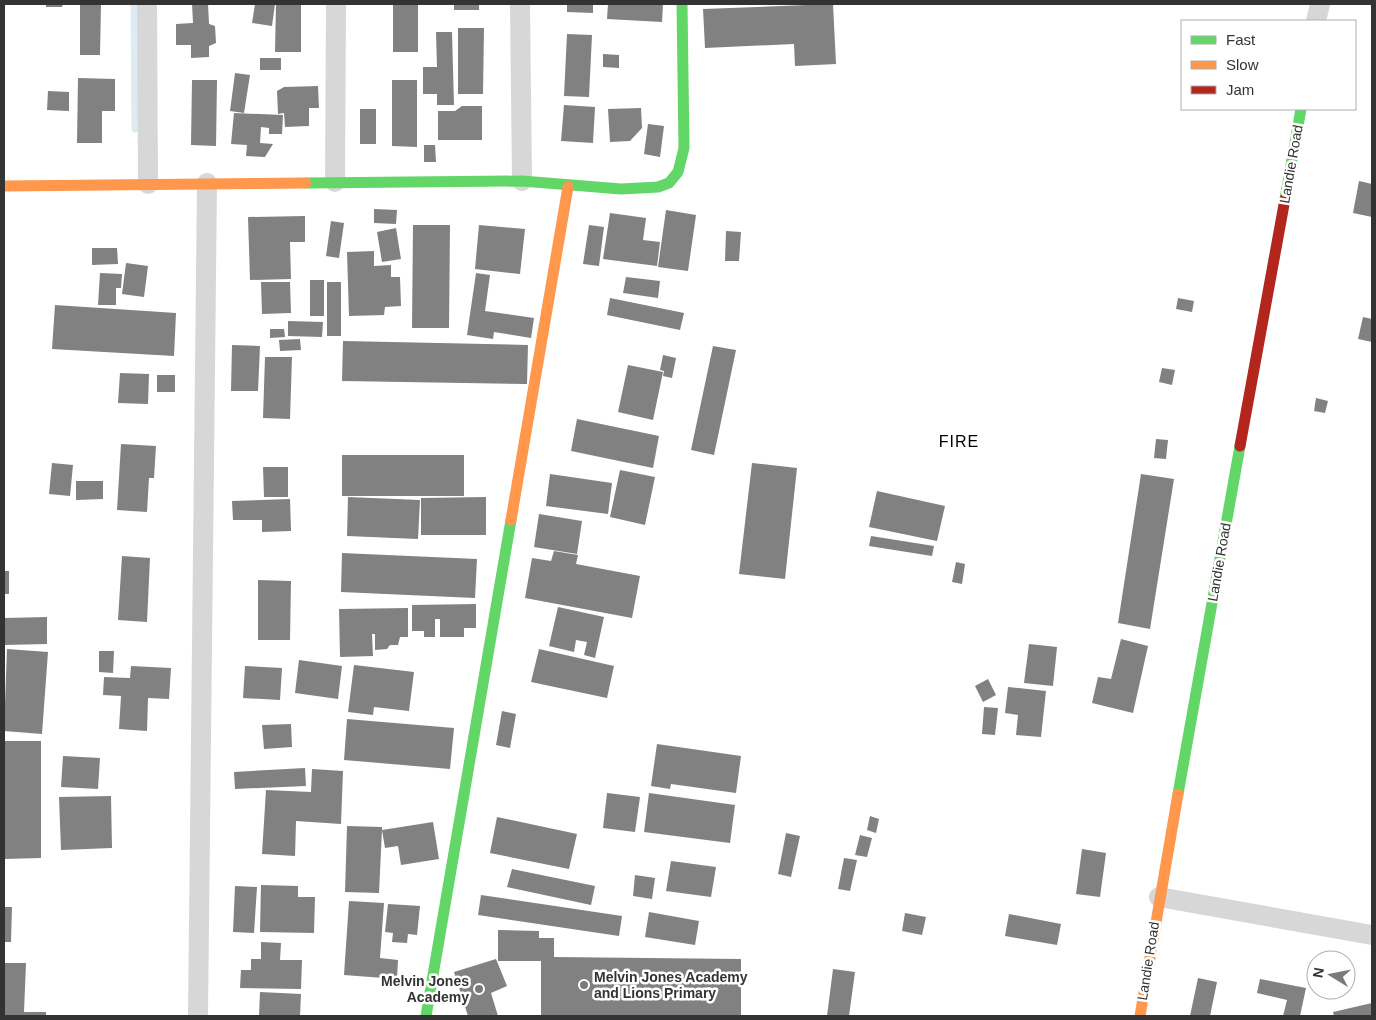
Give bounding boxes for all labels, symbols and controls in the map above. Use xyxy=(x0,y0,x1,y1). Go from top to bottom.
legend xyxy=(1181,20,1356,110)
text: Fast xyxy=(1226,31,1256,48)
text: Slow xyxy=(1226,56,1259,73)
text: Jam xyxy=(1226,81,1254,98)
street label: Landie Road xyxy=(1276,124,1306,204)
district label: FIRE xyxy=(939,433,979,450)
street label: Landie Road xyxy=(1204,522,1234,602)
street label: Landie Road xyxy=(1134,921,1162,1001)
north arrow xyxy=(1306,950,1356,1000)
text: N xyxy=(1309,966,1327,979)
place label: Melvin Jones Academy and Lions Primary xyxy=(594,969,748,1001)
place label: Melvin Jones Academy xyxy=(381,973,469,1005)
marker: Melvin Jones Academy and Lions Primary xyxy=(578,979,590,991)
marker: Melvin Jones Academy xyxy=(473,983,485,995)

